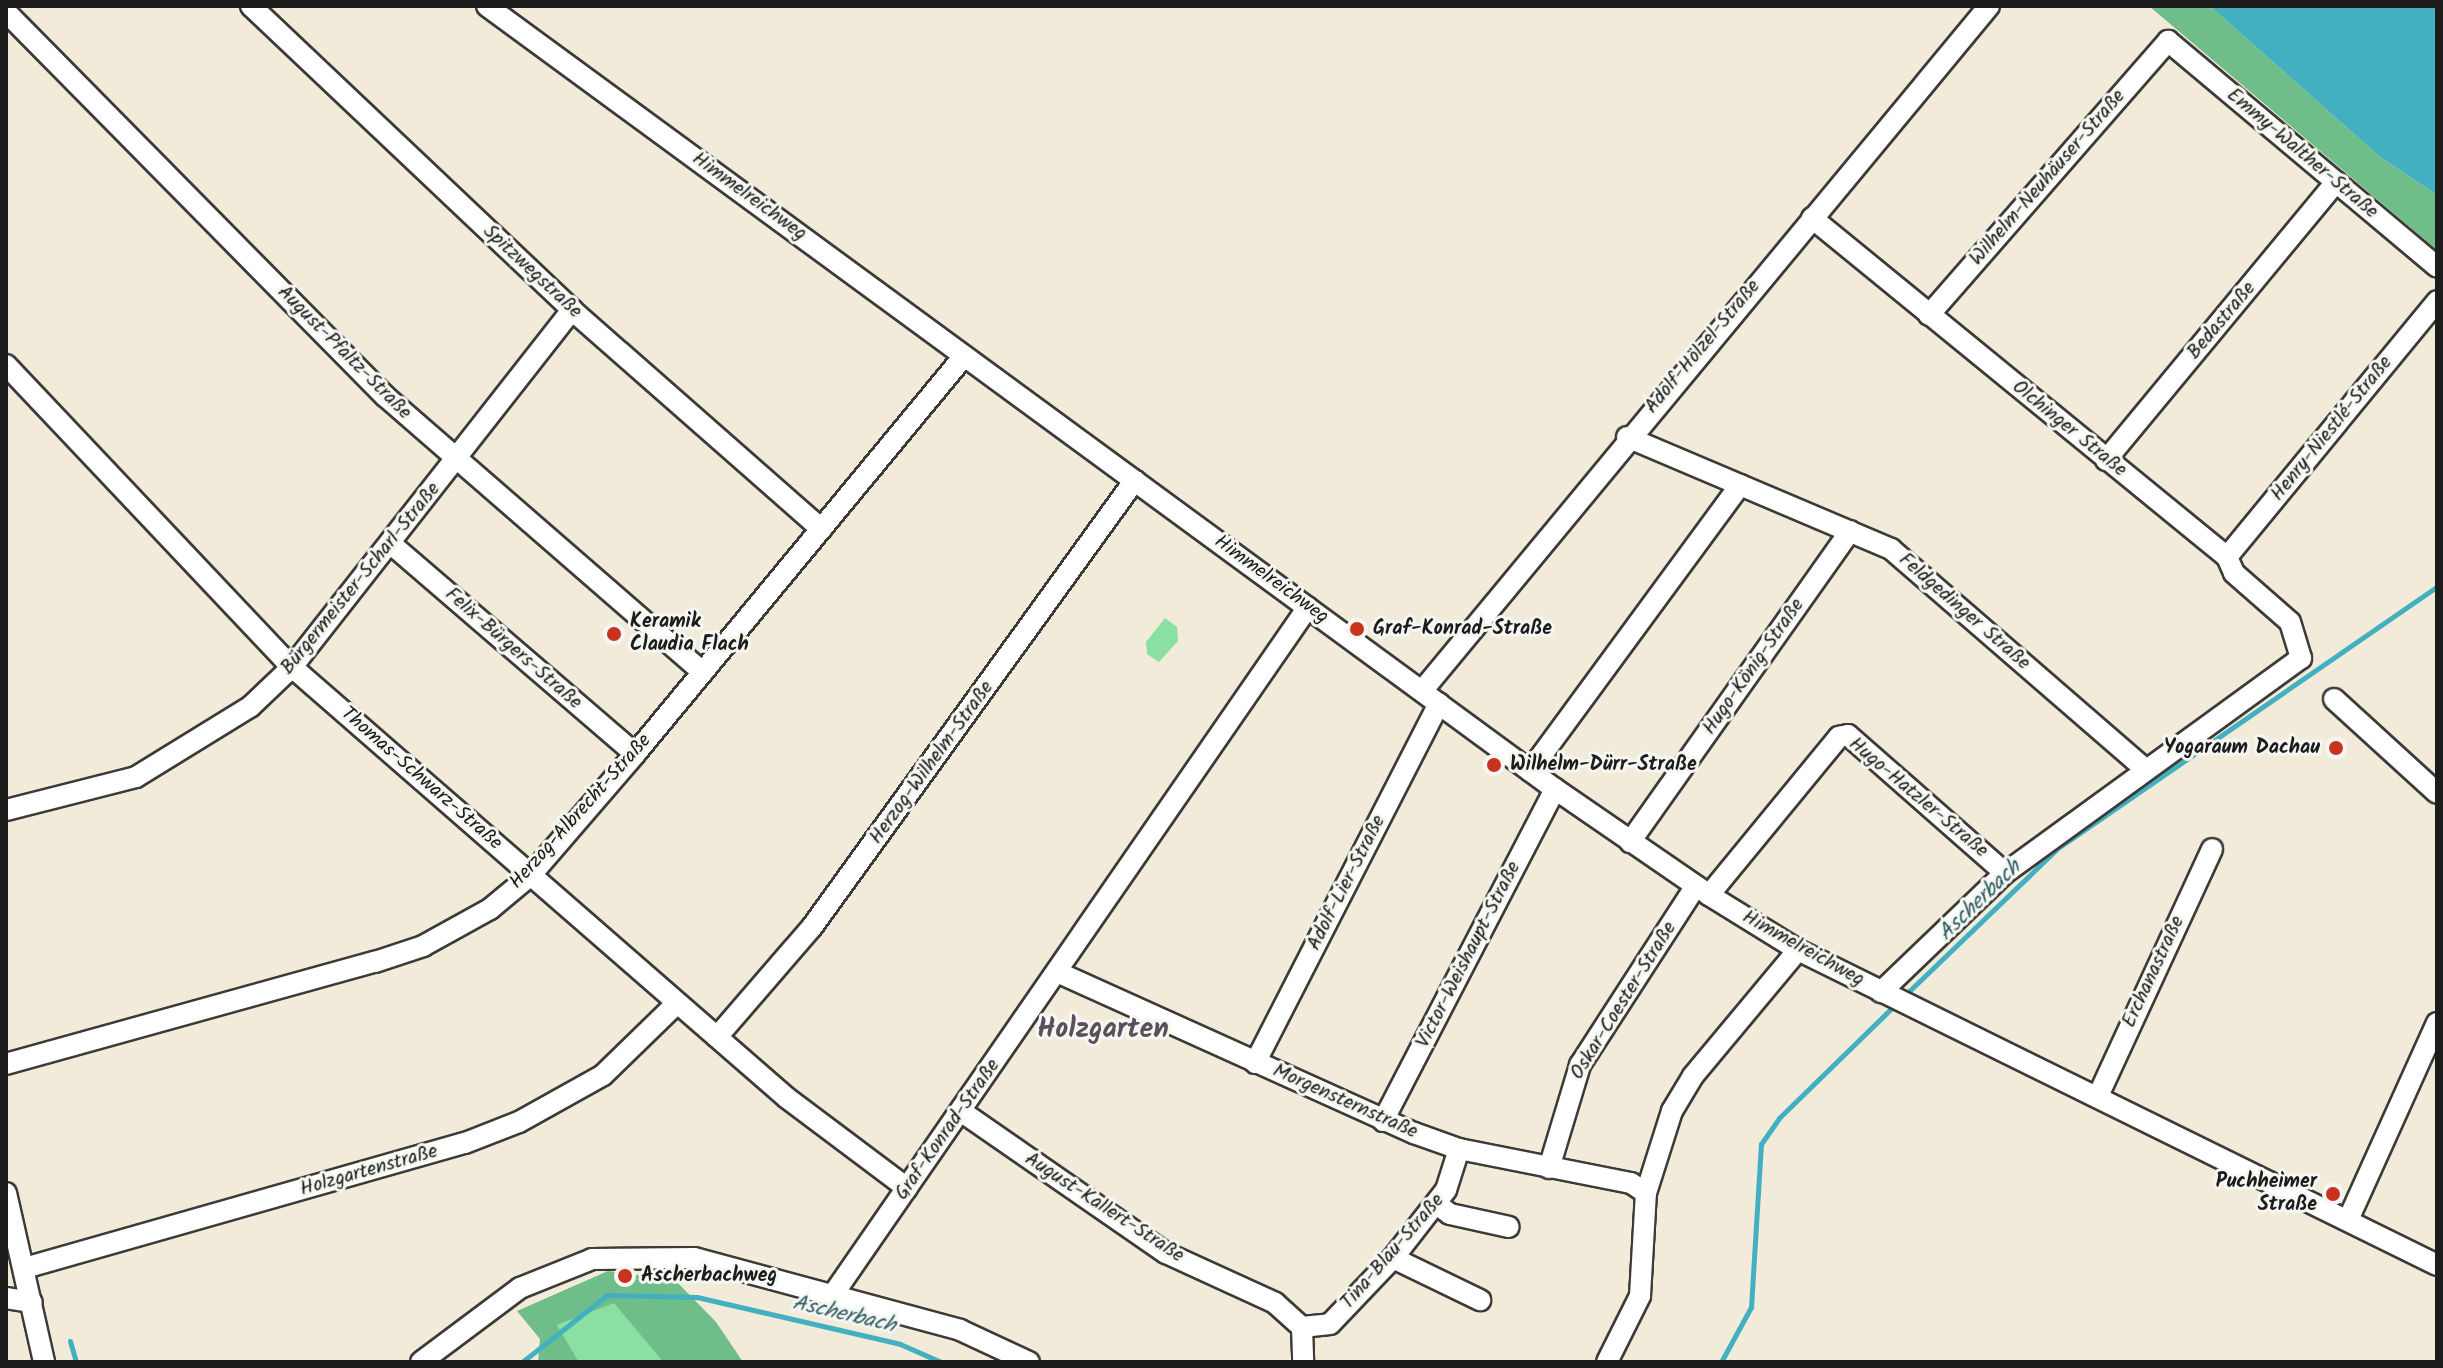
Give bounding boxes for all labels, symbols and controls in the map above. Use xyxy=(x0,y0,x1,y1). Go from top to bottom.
street label: Emmy-Walther-Straße xyxy=(2221,84,2383,224)
street label: Wilhelm-Neuhäuser-Straße xyxy=(1965,85,2131,271)
street label: Himmelreichweg xyxy=(687,147,811,247)
street label: Spitzwegstraße xyxy=(478,220,586,324)
street label: Adolf-Hölzel-Straße xyxy=(1640,275,1766,419)
street label: Bedastraße xyxy=(2183,277,2261,365)
street label: August-Pfaltz-Straße xyxy=(272,281,416,425)
street label: Henry-Niestlé-Straße xyxy=(2266,352,2398,506)
street label: Olchinger Straße xyxy=(2007,375,2131,483)
street label: Bürgermeister-Scharl-Straße xyxy=(276,478,446,680)
street label: Himmelreichweg xyxy=(1209,530,1333,630)
street label: Feldgedinger Straße xyxy=(1893,548,2035,676)
street label: Felix-Bürgers-Straße xyxy=(440,583,586,715)
street label: Hugo-König-Straße xyxy=(1698,594,1810,740)
place label: Keramik Claudia Flach xyxy=(630,610,749,657)
place label: Graf-Konrad-Straße xyxy=(1373,617,1552,641)
marker: Graf-Konrad-Straße xyxy=(1348,620,1366,638)
marker: Keramik Claudia Flach xyxy=(605,625,623,643)
street label: Herzog-Wilhelm-Straße xyxy=(865,677,999,849)
street label: Thomas-Schwarz-Straße xyxy=(335,702,507,856)
street label: Herzog-Albrecht-Straße xyxy=(505,730,657,894)
street label: Hugo-Hatzler-Straße xyxy=(1843,733,1993,863)
place label: Yogaraum Dachau xyxy=(2164,736,2320,760)
marker: Yogaraum Dachau xyxy=(2327,739,2345,757)
place label: Wilhelm-Dürr-Straße xyxy=(1510,753,1697,777)
marker: Wilhelm-Dürr-Straße xyxy=(1485,756,1503,774)
street label: Adolf-Lier-Straße xyxy=(1303,811,1391,955)
water label: Ascherbach xyxy=(1933,855,2027,947)
street label: Victor-Weishaupt-Straße xyxy=(1412,858,1526,1052)
street label: Himmelreichweg xyxy=(1738,906,1868,992)
street label: Erchanastraße xyxy=(2118,912,2190,1032)
street label: Oskar-Coester-Straße xyxy=(1566,918,1682,1084)
district label: Holzgarten xyxy=(1037,1013,1169,1047)
street label: Graf-Konrad-Straße xyxy=(890,1055,1006,1205)
street label: Morgensternstraße xyxy=(1269,1059,1421,1145)
street label: Holzgartenstraße xyxy=(297,1140,441,1202)
street label: August-Kallert-Straße xyxy=(1020,1148,1188,1268)
place label: Puchheimer Straße xyxy=(2216,1170,2317,1217)
marker: Puchheimer Straße xyxy=(2324,1185,2342,1203)
street label: Tina-Blau-Straße xyxy=(1336,1189,1450,1315)
place label: Ascherbachweg xyxy=(641,1264,777,1288)
marker: Ascherbachweg xyxy=(616,1267,634,1285)
water label: Ascherbach xyxy=(790,1290,898,1340)

